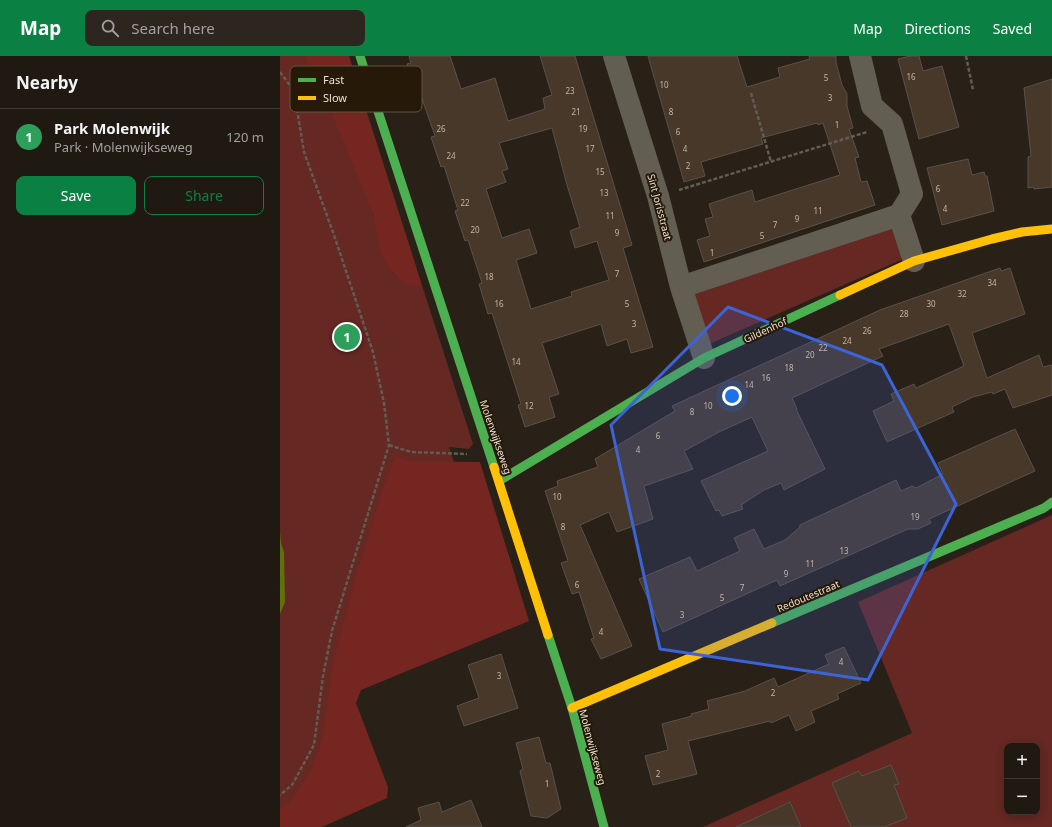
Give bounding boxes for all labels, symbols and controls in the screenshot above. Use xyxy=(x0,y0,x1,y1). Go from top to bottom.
search box xyxy=(85,10,365,46)
text: Map xyxy=(20,15,61,41)
icon: search xyxy=(99,17,121,39)
text: Search here xyxy=(131,18,215,38)
text: Map xyxy=(853,19,882,38)
text: Directions xyxy=(904,19,971,38)
text: Saved xyxy=(993,19,1032,38)
legend xyxy=(290,66,422,112)
text: Nearby xyxy=(16,71,78,94)
house number: 16 xyxy=(906,71,916,82)
text: Fast xyxy=(323,72,344,87)
house number: 5 xyxy=(824,72,829,83)
house number: 10 xyxy=(659,79,669,90)
house number: 23 xyxy=(565,85,575,96)
text: Slow xyxy=(323,90,347,105)
house number: 3 xyxy=(828,92,833,103)
house number: 21 xyxy=(571,106,581,117)
house number: 8 xyxy=(669,106,674,117)
text: Park Molenwijk xyxy=(54,118,170,138)
house number: 1 xyxy=(835,119,839,130)
house number: 26 xyxy=(436,123,446,134)
house number: 19 xyxy=(578,123,588,134)
house number: 6 xyxy=(676,126,681,137)
text: 1 xyxy=(25,128,33,146)
text: 120 m xyxy=(226,128,264,146)
text: Park · Molenwijkseweg xyxy=(54,138,193,156)
house number: 17 xyxy=(585,143,595,154)
house number: 4 xyxy=(683,143,688,154)
house number: 24 xyxy=(446,150,456,161)
house number: 2 xyxy=(686,160,691,171)
house number: 15 xyxy=(595,166,605,177)
street label: Sint Jorisstraat xyxy=(644,172,676,242)
button: Save xyxy=(16,176,136,215)
button: Share xyxy=(144,176,264,215)
house number: 6 xyxy=(936,183,941,194)
house number: 13 xyxy=(599,187,609,198)
house number: 22 xyxy=(460,197,470,208)
house number: 4 xyxy=(943,203,948,214)
house number: 11 xyxy=(813,205,823,216)
house number: 11 xyxy=(605,210,615,221)
house number: 9 xyxy=(795,213,800,224)
house number: 7 xyxy=(773,219,778,230)
house number: 20 xyxy=(470,224,480,235)
house number: 9 xyxy=(615,227,620,238)
house number: 5 xyxy=(760,230,765,241)
house number: 1 xyxy=(710,247,714,258)
house number: 7 xyxy=(615,268,620,279)
house number: 18 xyxy=(484,271,494,282)
house number: 34 xyxy=(987,277,997,288)
house number: 32 xyxy=(957,288,967,299)
house number: 16 xyxy=(494,298,504,309)
house number: 5 xyxy=(625,298,630,309)
house number: 30 xyxy=(926,298,936,309)
house number: 28 xyxy=(899,308,909,319)
street label: Gildenhof xyxy=(741,314,789,346)
house number: 3 xyxy=(632,318,637,329)
pin: 1 xyxy=(334,322,360,352)
house number: 26 xyxy=(862,325,872,336)
house number: 24 xyxy=(842,335,852,346)
house number: 22 xyxy=(818,342,828,353)
house number: 20 xyxy=(805,349,815,360)
house number: 14 xyxy=(511,356,521,367)
house number: 18 xyxy=(784,362,794,373)
house number: 16 xyxy=(761,372,771,383)
house number: 14 xyxy=(744,379,754,390)
your location xyxy=(722,386,742,406)
street label: Molenwijkseweg xyxy=(477,398,515,476)
house number: 12 xyxy=(524,400,534,411)
house number: 10 xyxy=(703,400,713,411)
house number: 8 xyxy=(690,406,695,417)
house number: 6 xyxy=(656,430,661,441)
house number: 4 xyxy=(636,444,641,455)
house number: 10 xyxy=(552,491,562,502)
house number: 19 xyxy=(910,511,920,522)
house number: 8 xyxy=(561,521,566,532)
house number: 13 xyxy=(839,545,849,556)
house number: 11 xyxy=(805,558,815,569)
house number: 9 xyxy=(784,568,789,579)
street label: Redoutestraat xyxy=(775,576,842,615)
house number: 6 xyxy=(575,579,580,590)
house number: 7 xyxy=(740,582,745,593)
house number: 5 xyxy=(720,592,725,603)
house number: 3 xyxy=(680,609,685,620)
house number: 4 xyxy=(599,626,604,637)
house number: 4 xyxy=(839,656,844,667)
house number: 3 xyxy=(497,670,502,681)
house number: 2 xyxy=(771,687,776,698)
street label: Molenwijkseweg xyxy=(576,708,610,786)
map controls xyxy=(1004,743,1040,815)
button: + xyxy=(1004,743,1040,779)
house number: 2 xyxy=(656,768,661,779)
house number: 1 xyxy=(545,778,549,789)
button: − xyxy=(1004,779,1040,815)

